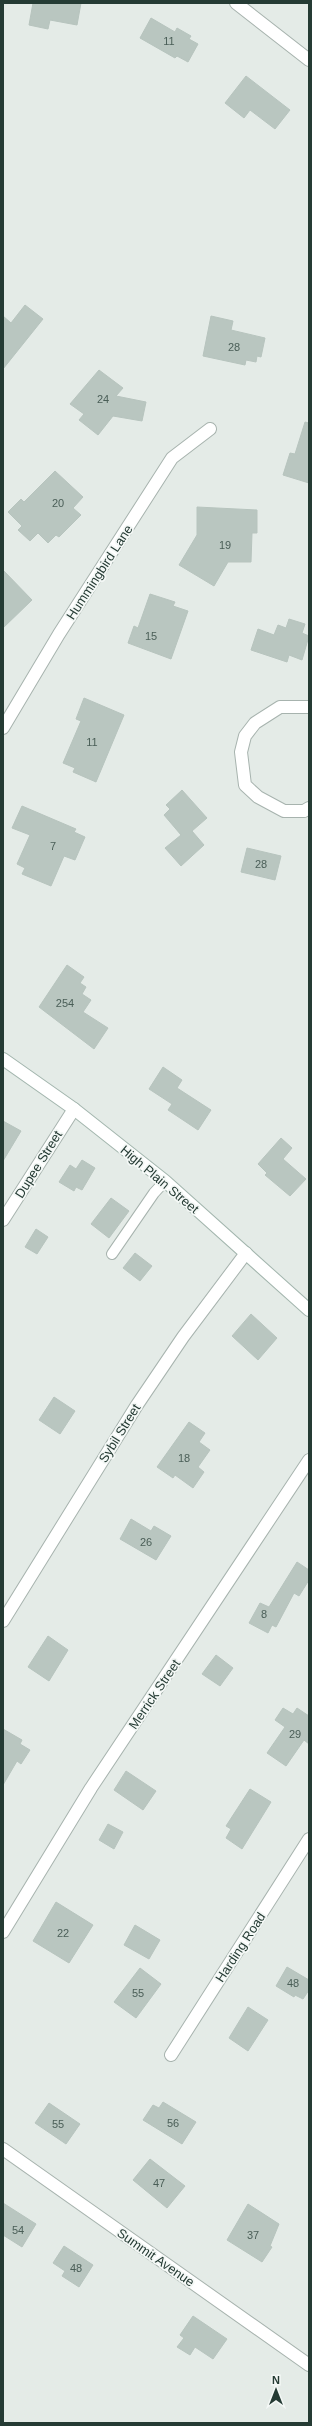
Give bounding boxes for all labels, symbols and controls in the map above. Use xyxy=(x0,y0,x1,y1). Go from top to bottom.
house number: 11 xyxy=(163,35,175,47)
house number: 28 xyxy=(228,341,240,353)
house number: 24 xyxy=(97,393,109,405)
house number: 20 xyxy=(52,497,64,509)
street label: Hummingbird Lane xyxy=(63,522,136,622)
house number: 19 xyxy=(219,539,231,551)
house number: 15 xyxy=(145,630,157,642)
house number: 11 xyxy=(86,736,98,748)
house number: 7 xyxy=(50,840,56,852)
house number: 28 xyxy=(255,858,267,870)
house number: 254 xyxy=(56,997,74,1009)
street label: Dupee Street xyxy=(12,1127,65,1201)
street label: High Plain Street xyxy=(117,1142,202,1217)
street label: Sybil Street xyxy=(95,1401,144,1465)
house number: 18 xyxy=(178,1452,190,1464)
house number: 26 xyxy=(140,1536,152,1548)
house number: 8 xyxy=(261,1608,267,1620)
street label: Merrick Street xyxy=(126,1656,183,1732)
house number: 29 xyxy=(289,1728,301,1740)
street label: Harding Road xyxy=(212,1910,269,1985)
house number: 22 xyxy=(57,1927,69,1939)
house number: 48 xyxy=(287,1977,299,1989)
house number: 55 xyxy=(132,1987,144,1999)
house number: 56 xyxy=(167,2117,179,2129)
house number: 55 xyxy=(52,2118,64,2130)
house number: 47 xyxy=(153,2177,165,2189)
house number: 54 xyxy=(12,2224,24,2236)
street label: Summit Avenue xyxy=(114,2225,197,2290)
house number: 37 xyxy=(247,2229,259,2241)
house number: 48 xyxy=(70,2262,82,2274)
north arrow xyxy=(256,2370,296,2410)
text: N xyxy=(272,2374,280,2386)

